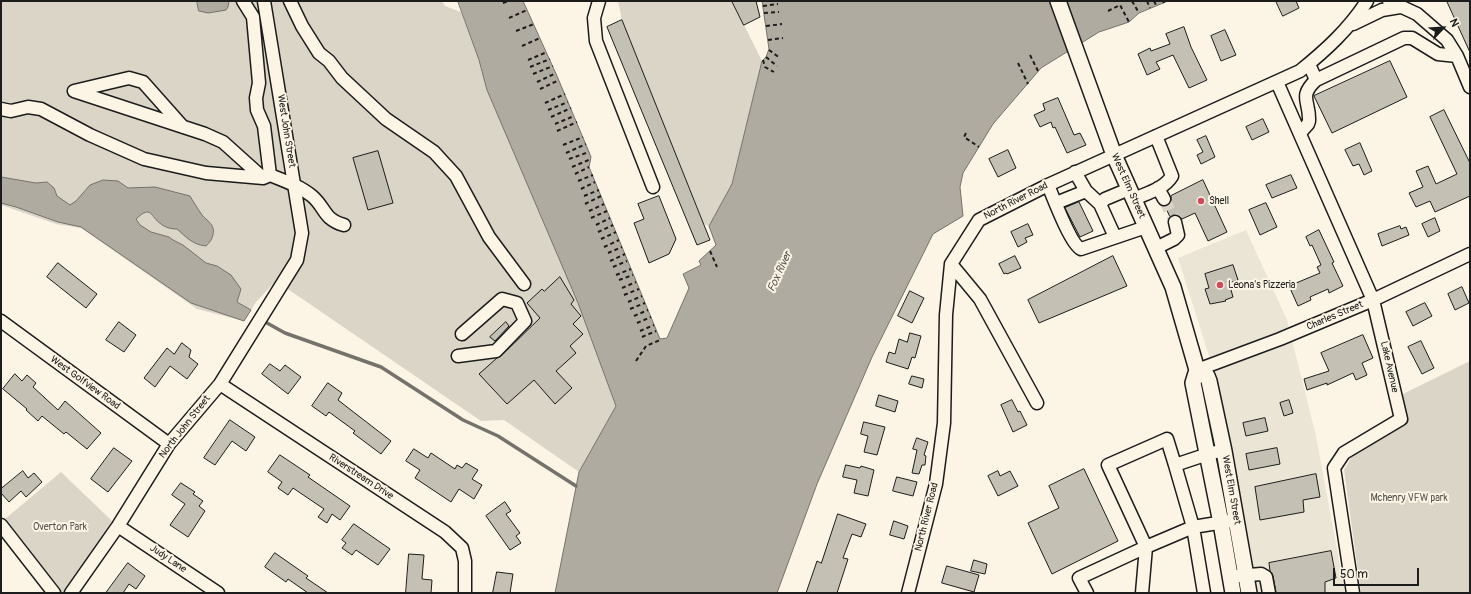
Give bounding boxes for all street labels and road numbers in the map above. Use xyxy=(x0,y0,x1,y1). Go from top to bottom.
street label: West John Street xyxy=(274,94,298,168)
street label: West Elm Street xyxy=(1108,152,1148,220)
street label: North River Road xyxy=(982,180,1050,222)
street label: Charles Street xyxy=(1305,299,1365,333)
street label: Lake Avenue xyxy=(1377,340,1401,394)
street label: West Golfview Road xyxy=(48,354,122,412)
street label: North John Street xyxy=(157,393,213,461)
street label: Riverstream Drive xyxy=(326,452,396,502)
street label: West Elm Street xyxy=(1219,455,1243,525)
street label: North River Road xyxy=(913,481,941,553)
street label: Judy Lane xyxy=(147,542,189,576)

